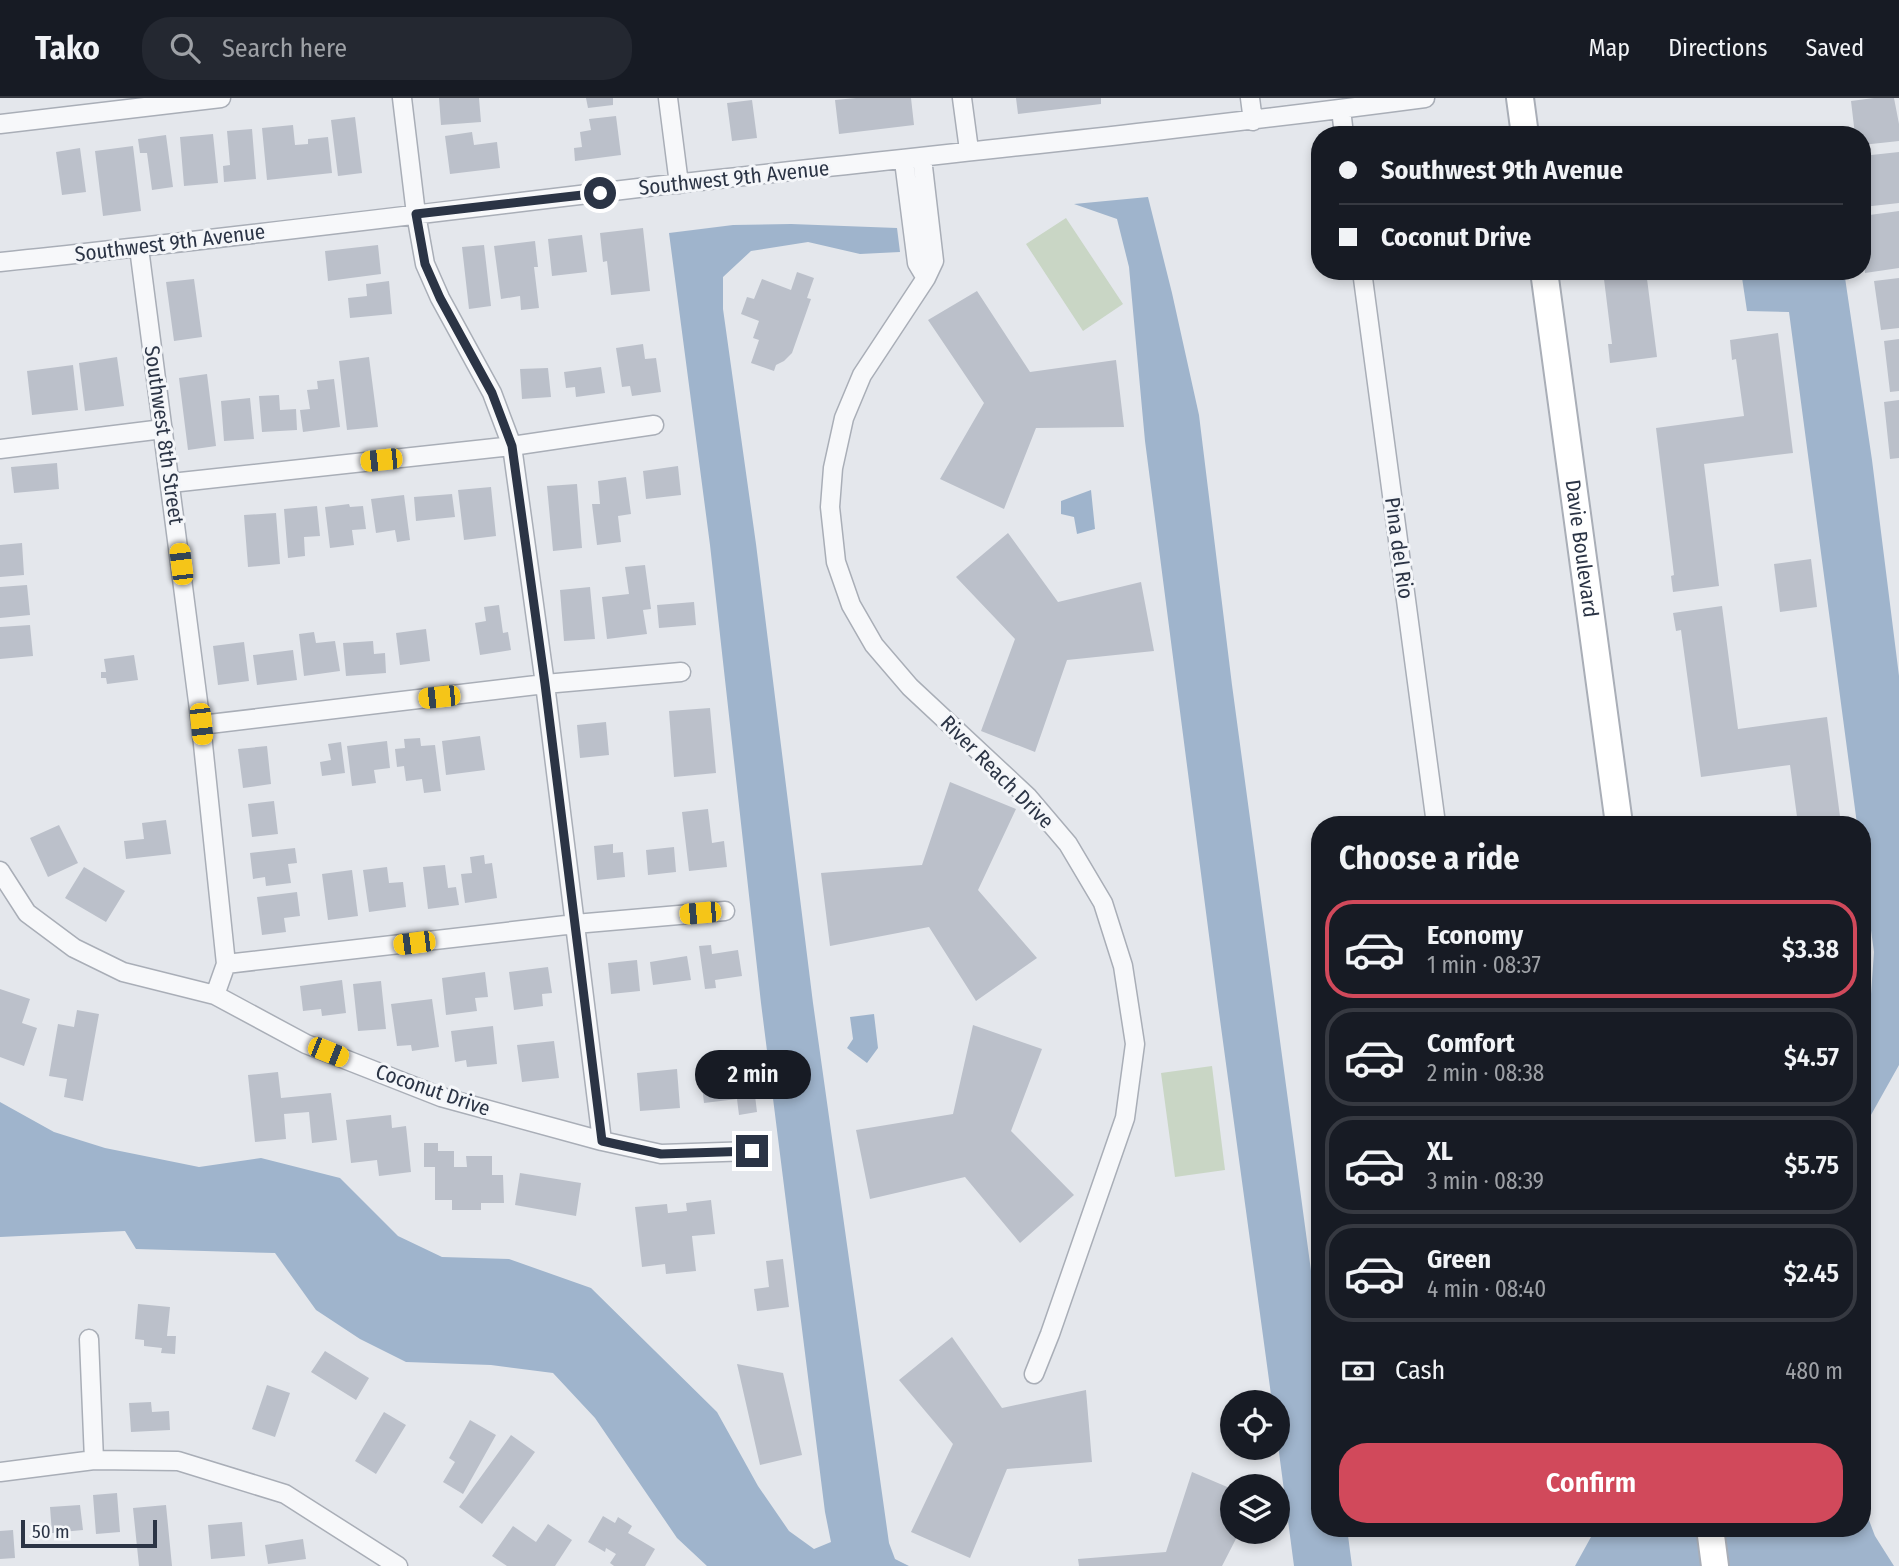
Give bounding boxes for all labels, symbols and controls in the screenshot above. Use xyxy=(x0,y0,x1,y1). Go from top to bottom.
search box xyxy=(142,17,632,80)
text: Tako xyxy=(35,28,100,68)
icon: search xyxy=(166,29,204,67)
text: Search here xyxy=(222,33,347,64)
text: Map xyxy=(1589,34,1630,62)
text: Directions xyxy=(1668,34,1767,62)
text: Saved xyxy=(1805,34,1864,62)
street label: Southwest 9th Avenue xyxy=(637,155,831,201)
text: Southwest 9th Avenue xyxy=(1381,155,1623,186)
route start xyxy=(584,177,616,209)
street label: Southwest 9th Avenue xyxy=(73,218,267,268)
text: Coconut Drive xyxy=(1381,222,1531,253)
street label: Southwest 8th Street xyxy=(139,344,189,526)
car xyxy=(360,447,403,473)
street label: Davie Boulevard xyxy=(1559,478,1604,619)
street label: Pina del Rio xyxy=(1379,495,1419,601)
car xyxy=(169,542,194,586)
car xyxy=(418,684,461,710)
car xyxy=(189,702,214,746)
street label: River Reach Drive xyxy=(935,710,1059,834)
text: Choose a ride xyxy=(1339,839,1520,877)
car xyxy=(679,901,722,925)
icon: car xyxy=(1343,918,1406,981)
text: Economy xyxy=(1427,920,1523,951)
car xyxy=(392,930,437,956)
text: $3.38 xyxy=(1782,934,1839,965)
text: 1 min · 08:37 xyxy=(1427,951,1541,979)
icon: car xyxy=(1343,1026,1406,1089)
text: Comfort xyxy=(1427,1028,1515,1059)
car xyxy=(305,1034,352,1070)
text: $4.57 xyxy=(1784,1042,1839,1073)
callout: 2 min xyxy=(694,1049,810,1098)
street label: Coconut Drive xyxy=(372,1058,494,1122)
text: 2 min · 08:38 xyxy=(1427,1059,1544,1087)
text: 2 min xyxy=(727,1060,779,1088)
icon: car xyxy=(1343,1134,1406,1197)
route end xyxy=(736,1135,768,1167)
text: XL xyxy=(1427,1136,1453,1167)
text: $5.75 xyxy=(1785,1150,1839,1181)
text: 3 min · 08:39 xyxy=(1427,1167,1544,1195)
icon: car xyxy=(1343,1242,1406,1305)
text: Green xyxy=(1427,1244,1491,1275)
text: $2.45 xyxy=(1784,1258,1839,1289)
text: 4 min · 08:40 xyxy=(1427,1275,1546,1303)
icon: cash xyxy=(1339,1352,1377,1390)
text: Cash xyxy=(1395,1355,1445,1386)
text: 480 m xyxy=(1785,1357,1843,1385)
map controls xyxy=(1220,1390,1290,1544)
button: locate xyxy=(1220,1390,1290,1460)
button: Confirm xyxy=(1339,1443,1843,1523)
button: layers xyxy=(1220,1474,1290,1544)
scale bar xyxy=(21,1517,158,1549)
text: 50 m xyxy=(32,1520,70,1543)

